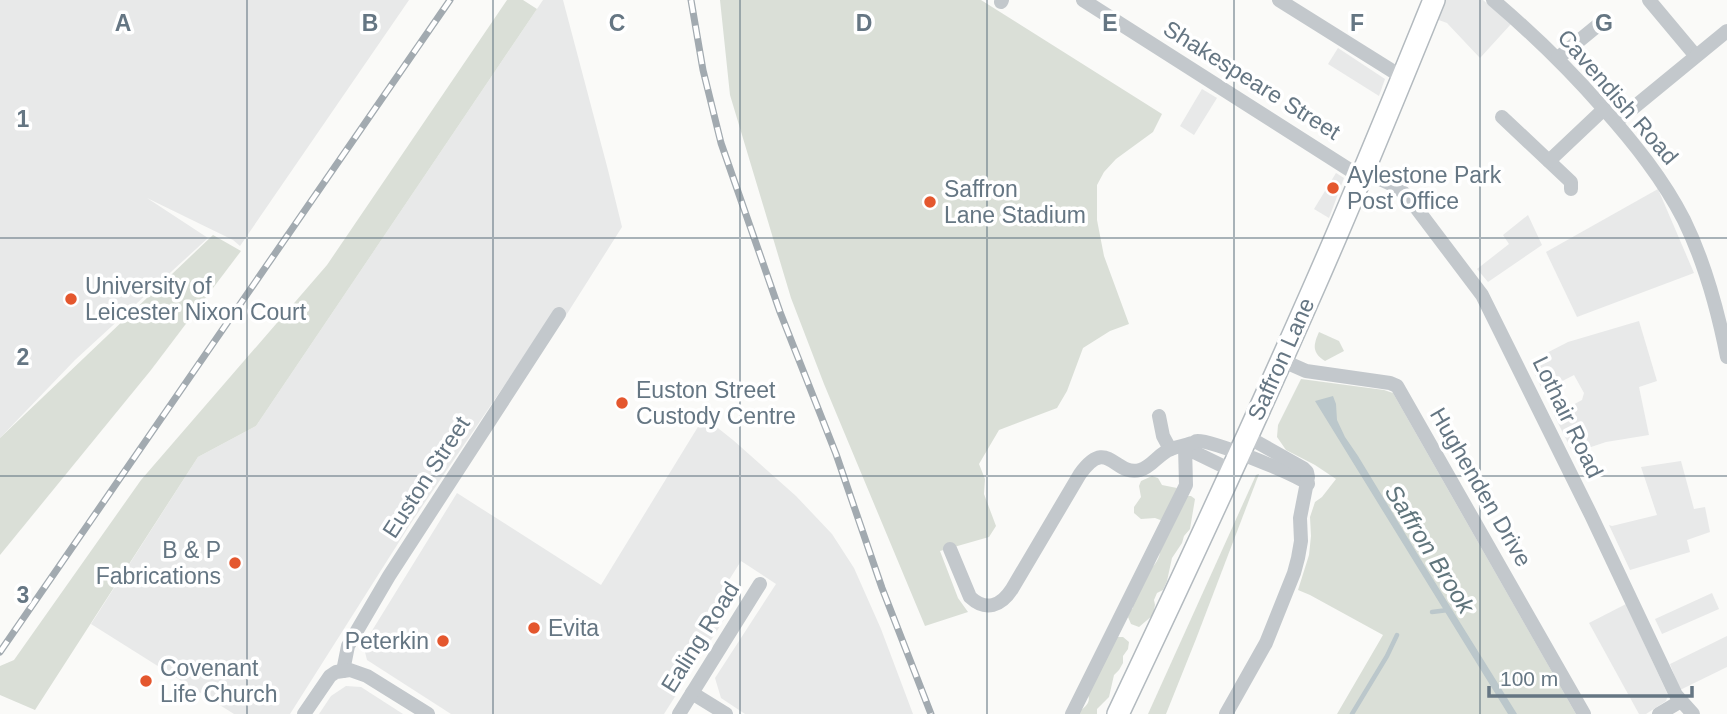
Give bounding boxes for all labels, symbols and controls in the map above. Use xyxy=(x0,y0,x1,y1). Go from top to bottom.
text: A xyxy=(115,10,131,36)
text: B xyxy=(362,10,378,36)
text: C xyxy=(609,10,625,36)
text: D xyxy=(856,10,872,36)
text: E xyxy=(1102,10,1118,36)
text: F xyxy=(1350,10,1364,36)
text: G xyxy=(1595,10,1613,36)
street label: Shakespeare Street xyxy=(1159,15,1346,145)
street label: Cavendish Road xyxy=(1552,24,1684,170)
text: 1 xyxy=(17,106,30,132)
place label: Aylestone Park Post Office xyxy=(1347,162,1502,214)
place label: Saffron Lane Stadium xyxy=(944,176,1086,228)
marker: Aylestone Park Post Office xyxy=(1325,180,1341,196)
marker: Saffron Lane Stadium xyxy=(922,194,938,210)
place label: University of Leicester Nixon Court xyxy=(85,273,307,325)
marker: University of Leicester Nixon Court xyxy=(63,291,79,307)
street label: Saffron Lane xyxy=(1242,294,1320,424)
text: 2 xyxy=(17,344,29,370)
street label: Lothair Road xyxy=(1527,352,1609,482)
place label: Euston Street Custody Centre xyxy=(636,377,796,429)
marker: Euston Street Custody Centre xyxy=(614,395,630,411)
street label: Hughenden Drive xyxy=(1425,403,1537,571)
street label: Euston Street xyxy=(377,411,475,543)
water label: Saffron Brook xyxy=(1380,480,1481,620)
place label: B & P Fabrications xyxy=(96,537,221,589)
marker: B & P Fabrications xyxy=(227,555,243,571)
street label: Ealing Road xyxy=(656,577,744,697)
text: 3 xyxy=(17,582,29,608)
place label: Evita xyxy=(548,615,599,641)
marker: Evita xyxy=(526,620,542,636)
place label: Peterkin xyxy=(345,628,429,654)
marker: Peterkin xyxy=(435,633,451,649)
scale bar xyxy=(1489,654,1692,698)
place label: Covenant Life Church xyxy=(160,655,278,707)
text: 100 m xyxy=(1500,667,1558,690)
marker: Covenant Life Church xyxy=(138,673,154,689)

